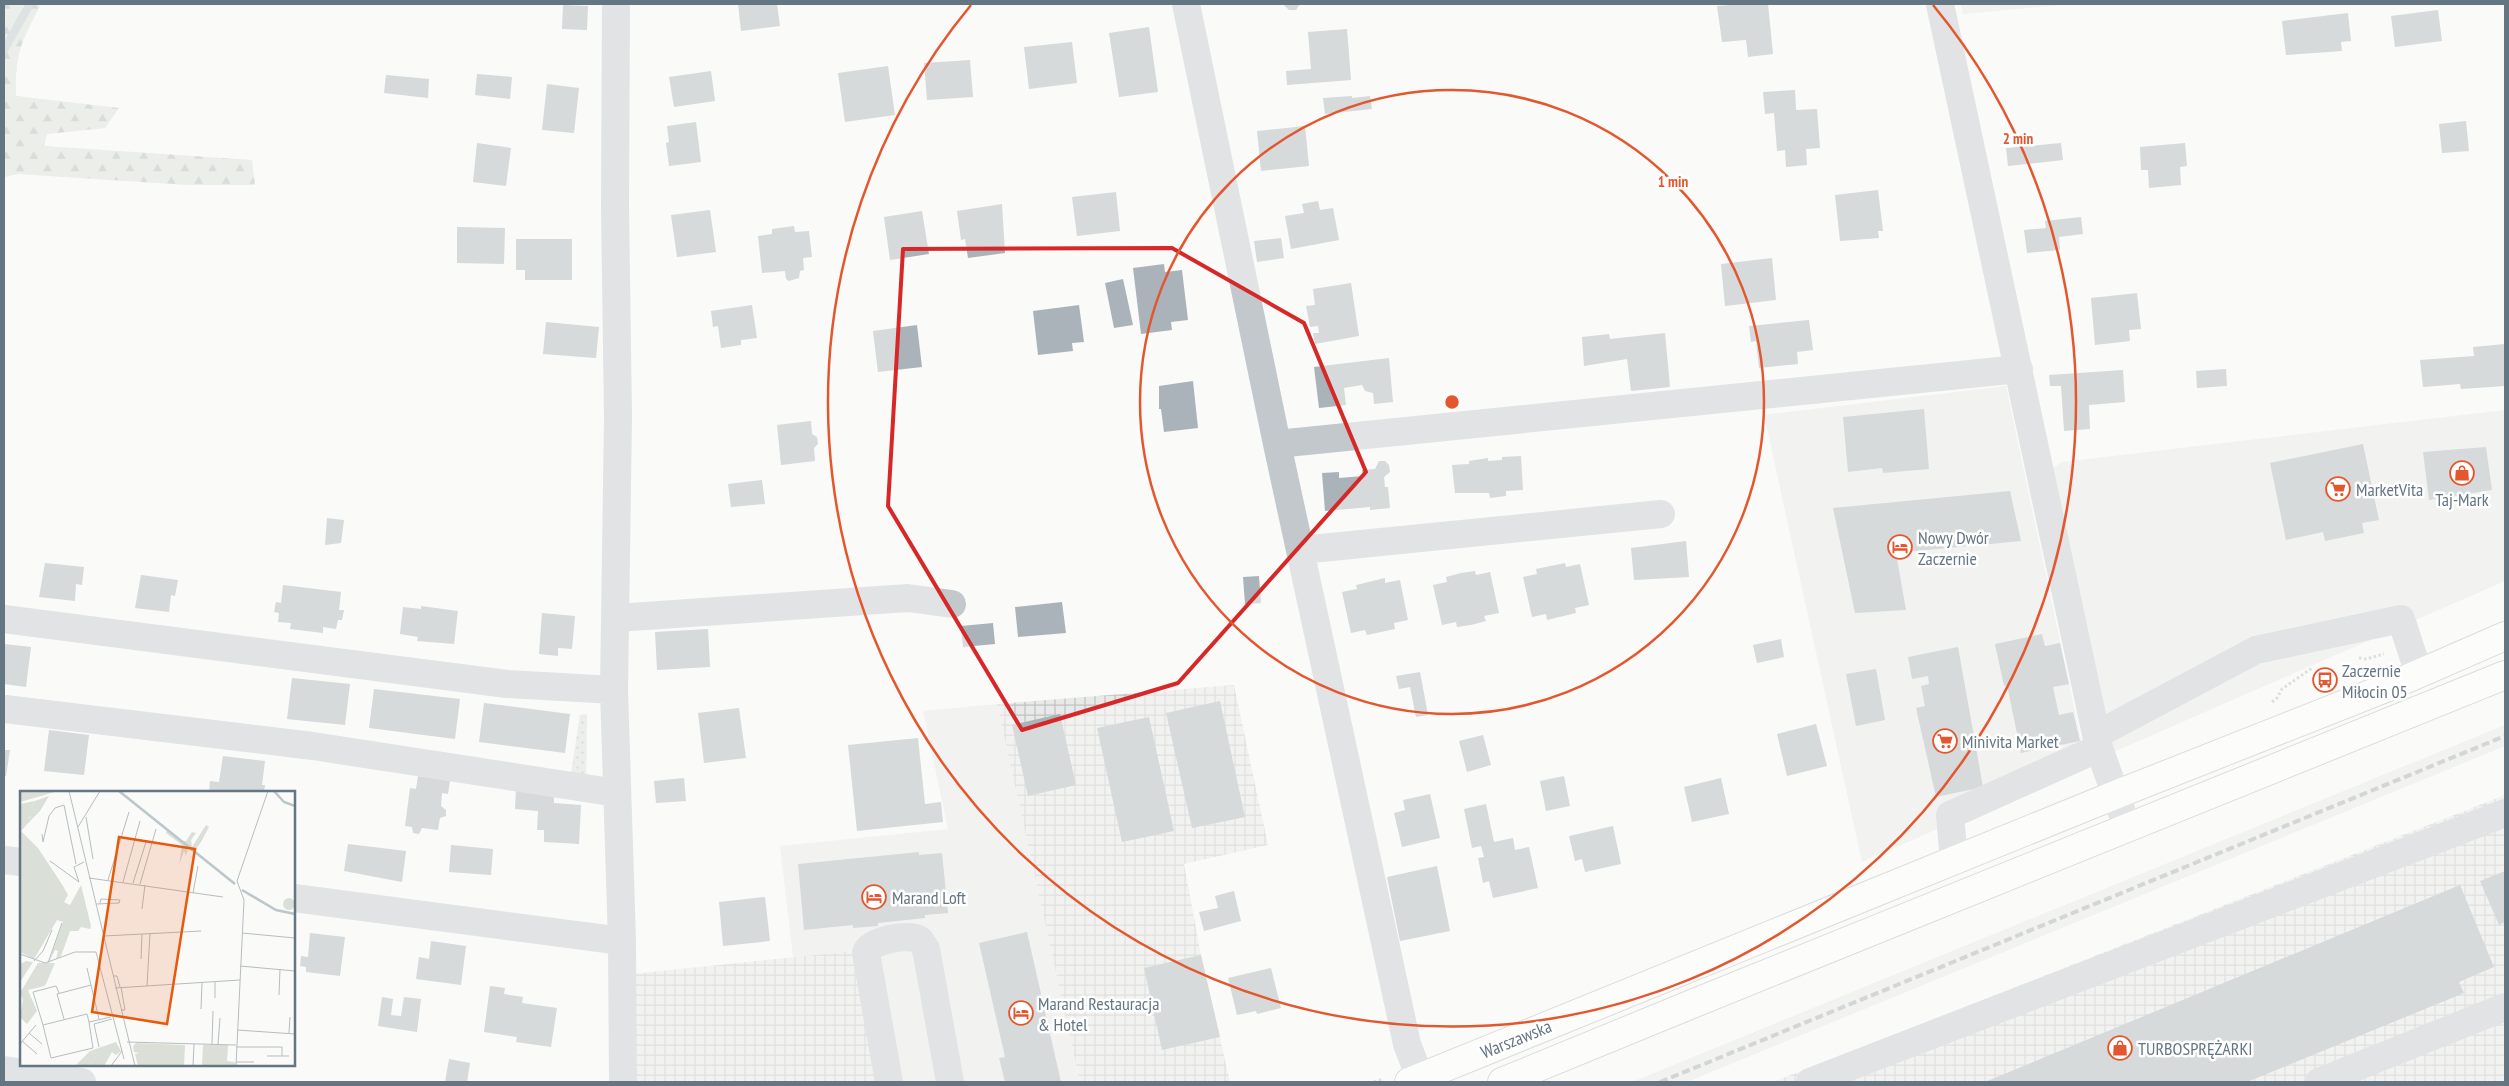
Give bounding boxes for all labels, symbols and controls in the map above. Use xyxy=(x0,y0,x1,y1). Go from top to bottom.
text: 2 min xyxy=(2003,129,2033,148)
text: 1 min xyxy=(1658,172,1688,191)
centre of rings xyxy=(1443,393,1461,411)
shop icon: Taj-Mark xyxy=(2449,460,2475,486)
supermarket icon: MarketVita xyxy=(2325,476,2351,502)
place label: MarketVita xyxy=(2356,478,2423,501)
place label: Taj-Mark xyxy=(2435,488,2489,511)
place label: Nowy Dwór Zaczernie xyxy=(1918,526,1989,570)
hotel icon: Nowy Dwór Zaczernie xyxy=(1887,534,1913,560)
place label: Zaczernie Miłocin 05 xyxy=(2342,659,2408,703)
bus stop icon: Zaczernie Miłocin 05 xyxy=(2312,667,2338,693)
supermarket icon: Minivita Market xyxy=(1932,728,1958,754)
place label: Minivita Market xyxy=(1962,730,2059,753)
inset map xyxy=(20,791,295,1066)
hotel icon: Marand Loft xyxy=(861,884,887,910)
place label: Marand Loft xyxy=(892,886,966,909)
place label: Marand Restauracja & Hotel xyxy=(1038,992,1159,1036)
hotel icon: Marand Restauracja & Hotel xyxy=(1008,1000,1034,1026)
street label: Warszawska xyxy=(1477,1014,1555,1064)
shop icon: TURBOSPRĘŻARKI xyxy=(2107,1035,2133,1061)
place label: TURBOSPRĘŻARKI xyxy=(2138,1037,2252,1060)

